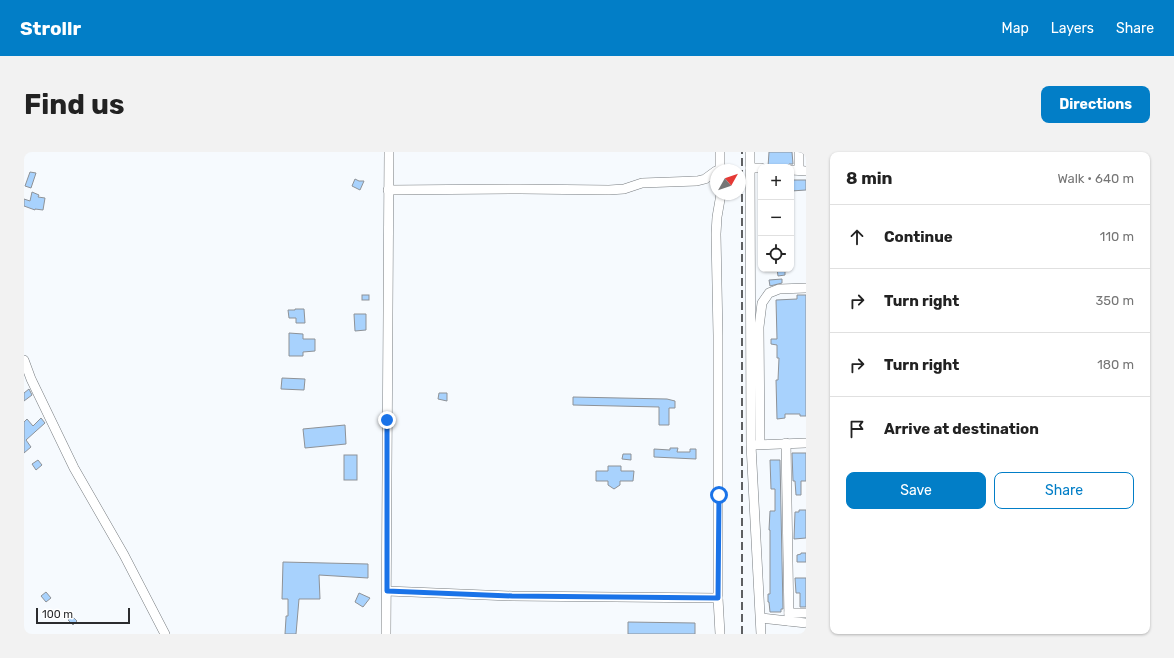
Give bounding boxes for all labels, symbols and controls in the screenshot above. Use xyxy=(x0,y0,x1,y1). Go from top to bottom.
text: Strollr xyxy=(20,17,81,40)
text: Map xyxy=(1002,20,1029,37)
text: Layers xyxy=(1051,20,1094,37)
text: Share xyxy=(1116,20,1154,37)
button: Directions xyxy=(1041,86,1150,123)
text: Find us xyxy=(24,88,124,121)
north arrow xyxy=(710,164,746,200)
map controls xyxy=(758,164,794,272)
button: + xyxy=(758,164,794,200)
text: 8 min xyxy=(846,168,893,188)
text: Walk · 640 m xyxy=(1057,171,1134,186)
button: − xyxy=(758,200,794,236)
icon: ahead xyxy=(846,226,868,248)
text: Continue xyxy=(884,228,953,246)
text: 110 m xyxy=(1100,229,1134,244)
button: locate xyxy=(758,236,794,272)
icon: right xyxy=(846,290,868,312)
text: Turn right xyxy=(884,292,959,310)
text: 350 m xyxy=(1095,293,1134,308)
icon: right xyxy=(846,354,868,376)
text: Turn right xyxy=(884,356,959,374)
text: 180 m xyxy=(1097,357,1134,372)
route end xyxy=(378,411,396,429)
icon: arrive xyxy=(846,418,868,440)
text: Arrive at destination xyxy=(884,420,1039,438)
button: Save xyxy=(846,472,986,509)
button: Share xyxy=(994,472,1134,509)
route start xyxy=(710,486,728,504)
scale bar xyxy=(36,606,130,625)
text: 100 m xyxy=(42,608,73,621)

